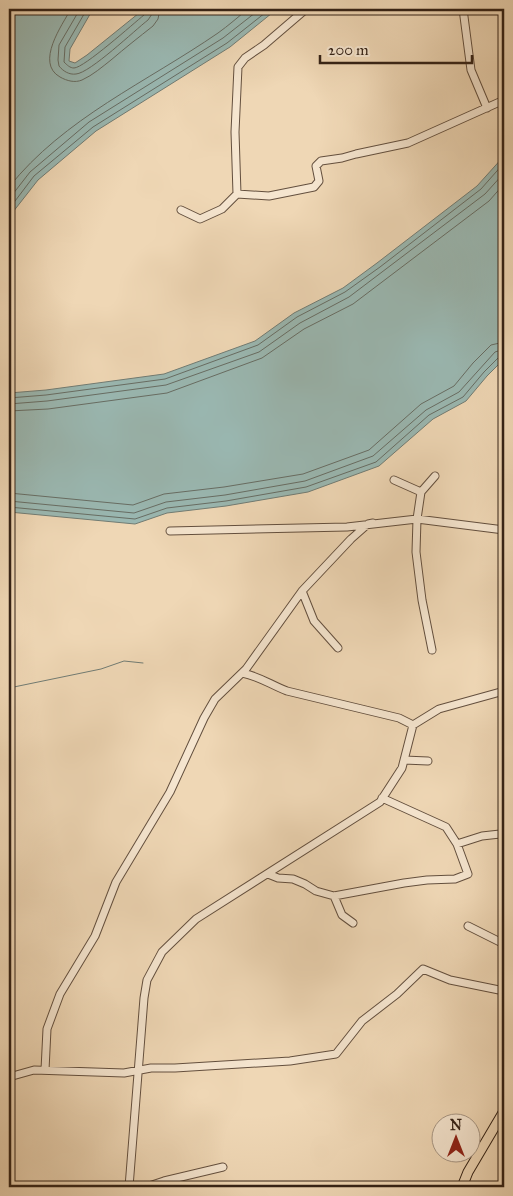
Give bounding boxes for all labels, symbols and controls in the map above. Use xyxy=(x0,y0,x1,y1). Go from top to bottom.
scale bar xyxy=(320,32,473,64)
text: 200 m xyxy=(328,41,369,59)
north arrow xyxy=(430,1114,480,1164)
text: N xyxy=(450,1117,462,1134)

